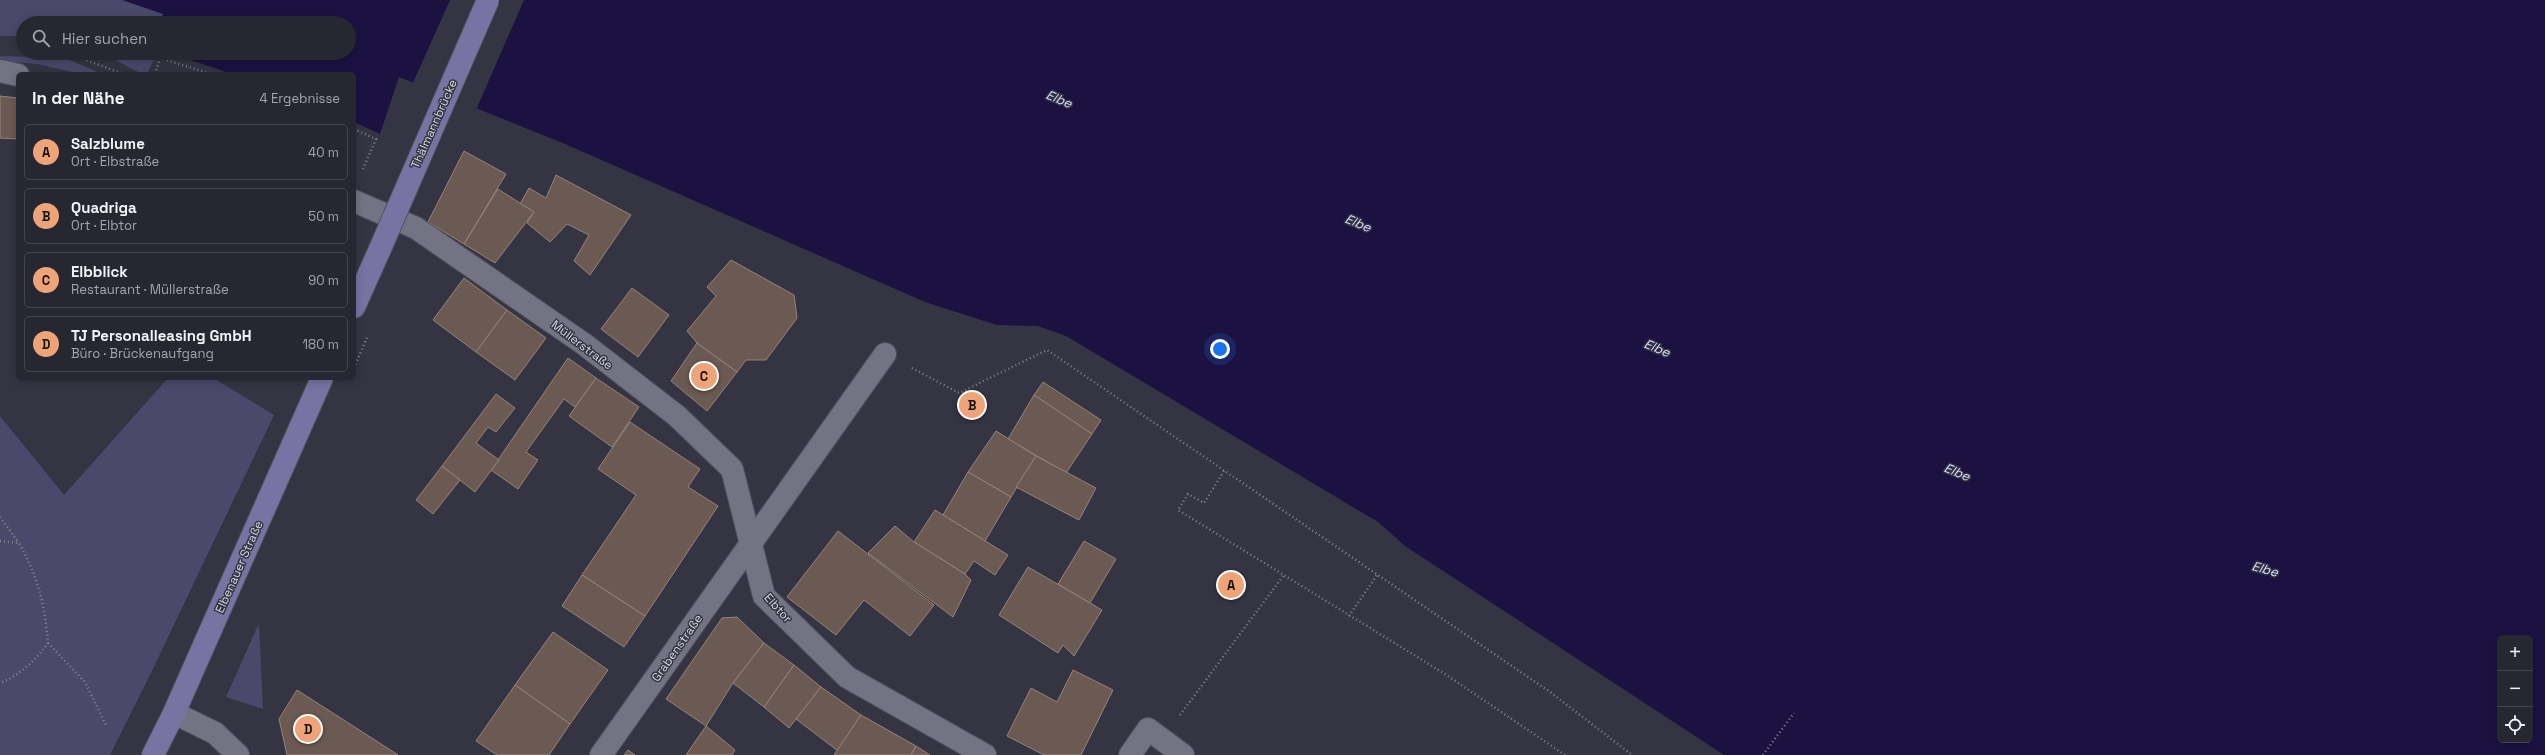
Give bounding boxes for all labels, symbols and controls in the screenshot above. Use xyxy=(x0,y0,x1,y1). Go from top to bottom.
search box xyxy=(16,16,356,60)
icon: search xyxy=(30,27,52,49)
text: Hier suchen xyxy=(62,29,147,48)
street label: Thälmannbrücke xyxy=(407,77,461,171)
water label: Elbe xyxy=(1043,86,1076,113)
text: In der Nähe xyxy=(32,87,124,109)
text: 4 Ergebnisse xyxy=(260,90,340,107)
text: Salzblume xyxy=(71,134,145,153)
text: A xyxy=(42,144,50,161)
text: 40 m xyxy=(308,144,339,161)
text: Ort · Elbstraße xyxy=(71,153,159,170)
text: Quadriga xyxy=(71,198,137,217)
text: B xyxy=(42,208,50,225)
text: 50 m xyxy=(308,208,339,225)
water label: Elbe xyxy=(1342,210,1375,237)
text: Ort · Elbtor xyxy=(71,217,137,234)
text: Elbblick xyxy=(71,262,128,281)
text: C xyxy=(42,272,50,289)
text: 90 m xyxy=(308,272,339,289)
text: Restaurant · Müllerstraße xyxy=(71,281,229,298)
street label: Müllerstraße xyxy=(548,317,616,373)
text: TJ Personalleasing GmbH xyxy=(71,326,252,345)
water label: Elbe xyxy=(1641,335,1674,362)
text: D xyxy=(42,336,50,353)
text: 180 m xyxy=(303,336,339,353)
your location xyxy=(1210,339,1230,359)
text: Büro · Brückenaufgang xyxy=(71,345,214,362)
pin: C xyxy=(691,361,717,391)
pin: B xyxy=(959,390,985,420)
water label: Elbe xyxy=(1941,459,1974,486)
street label: Elbenauer Straße xyxy=(211,518,267,616)
water label: Elbe xyxy=(2250,557,2281,581)
pin: A xyxy=(1218,570,1244,600)
street label: Elbtor xyxy=(761,590,796,626)
street label: Grabenstraße xyxy=(648,611,706,685)
map controls xyxy=(2497,635,2533,743)
button: + xyxy=(2497,635,2533,671)
button: − xyxy=(2497,671,2533,707)
button: locate xyxy=(2497,707,2533,743)
pin: D xyxy=(295,714,321,744)

